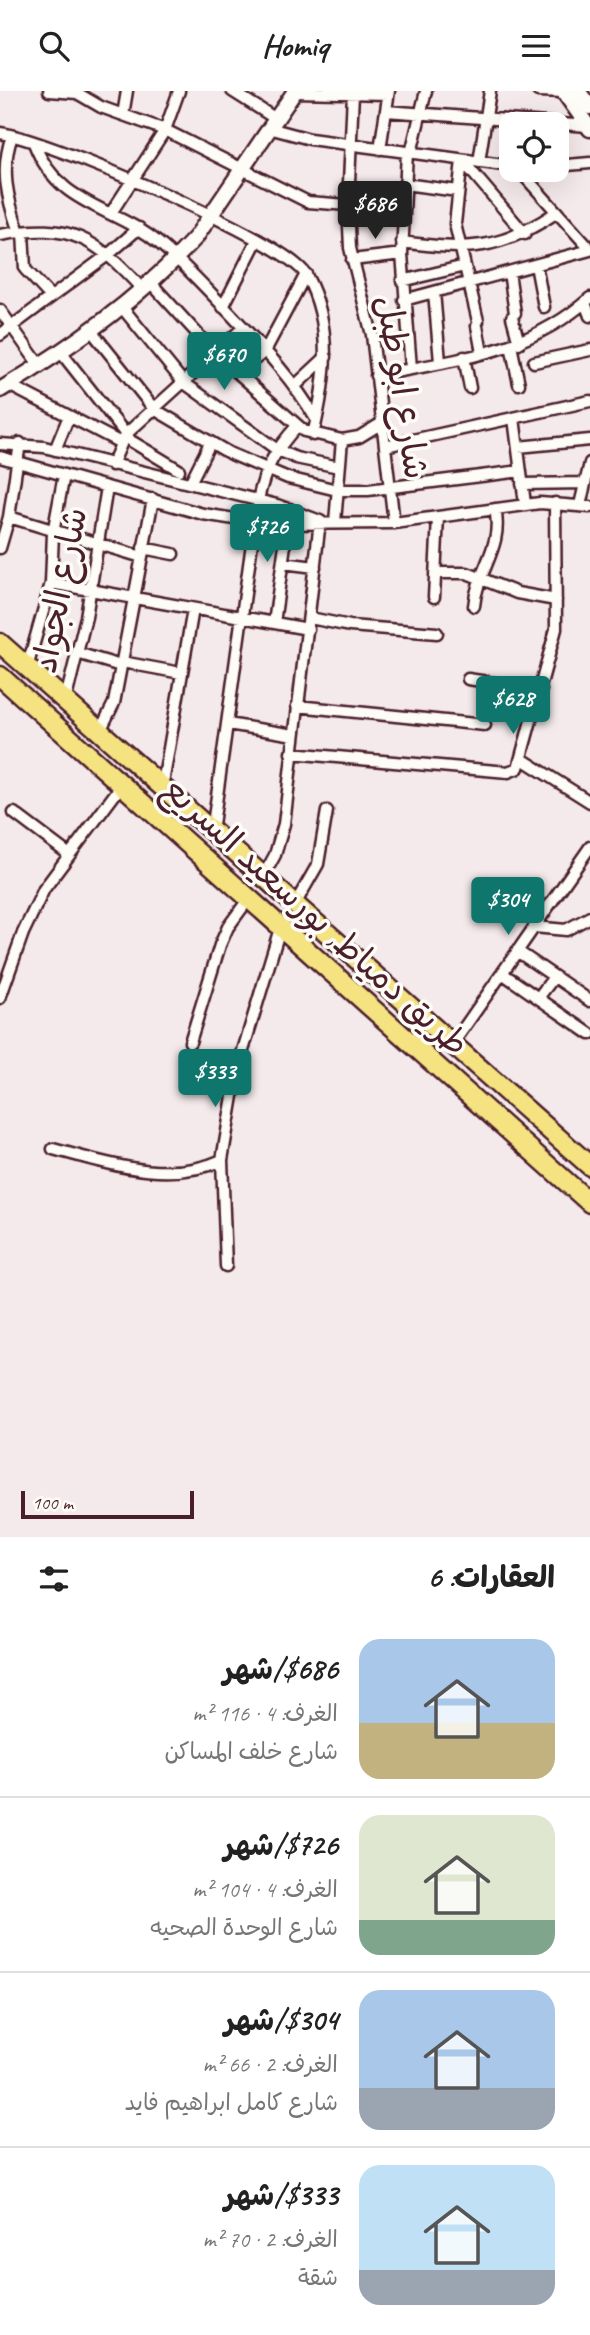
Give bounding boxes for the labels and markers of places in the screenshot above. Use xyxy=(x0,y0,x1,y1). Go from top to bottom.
pin: $686 xyxy=(334,181,416,241)
pin: $670 xyxy=(183,333,265,392)
pin: $726 xyxy=(226,505,308,564)
pin: $628 xyxy=(472,677,554,736)
pin: $304 xyxy=(467,877,549,937)
pin: $333 xyxy=(174,1049,256,1109)

